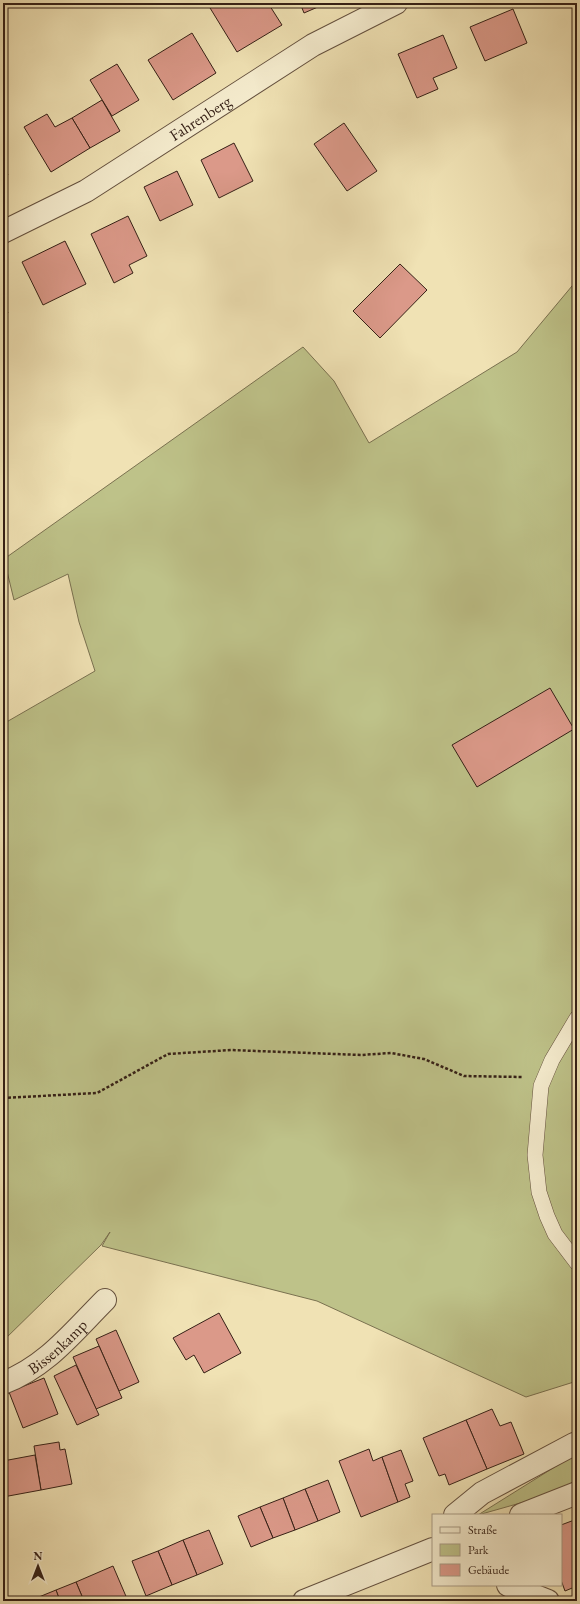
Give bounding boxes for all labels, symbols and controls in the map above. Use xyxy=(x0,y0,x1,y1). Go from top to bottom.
street label: Fahrenberg xyxy=(165,90,236,146)
street label: Bissenkamp xyxy=(24,1315,92,1379)
legend xyxy=(432,1514,562,1586)
text: Straße xyxy=(468,1522,497,1538)
text: Park xyxy=(468,1542,489,1558)
north arrow xyxy=(18,1546,58,1586)
text: N xyxy=(34,1549,43,1563)
text: Gebäude xyxy=(468,1562,510,1578)

